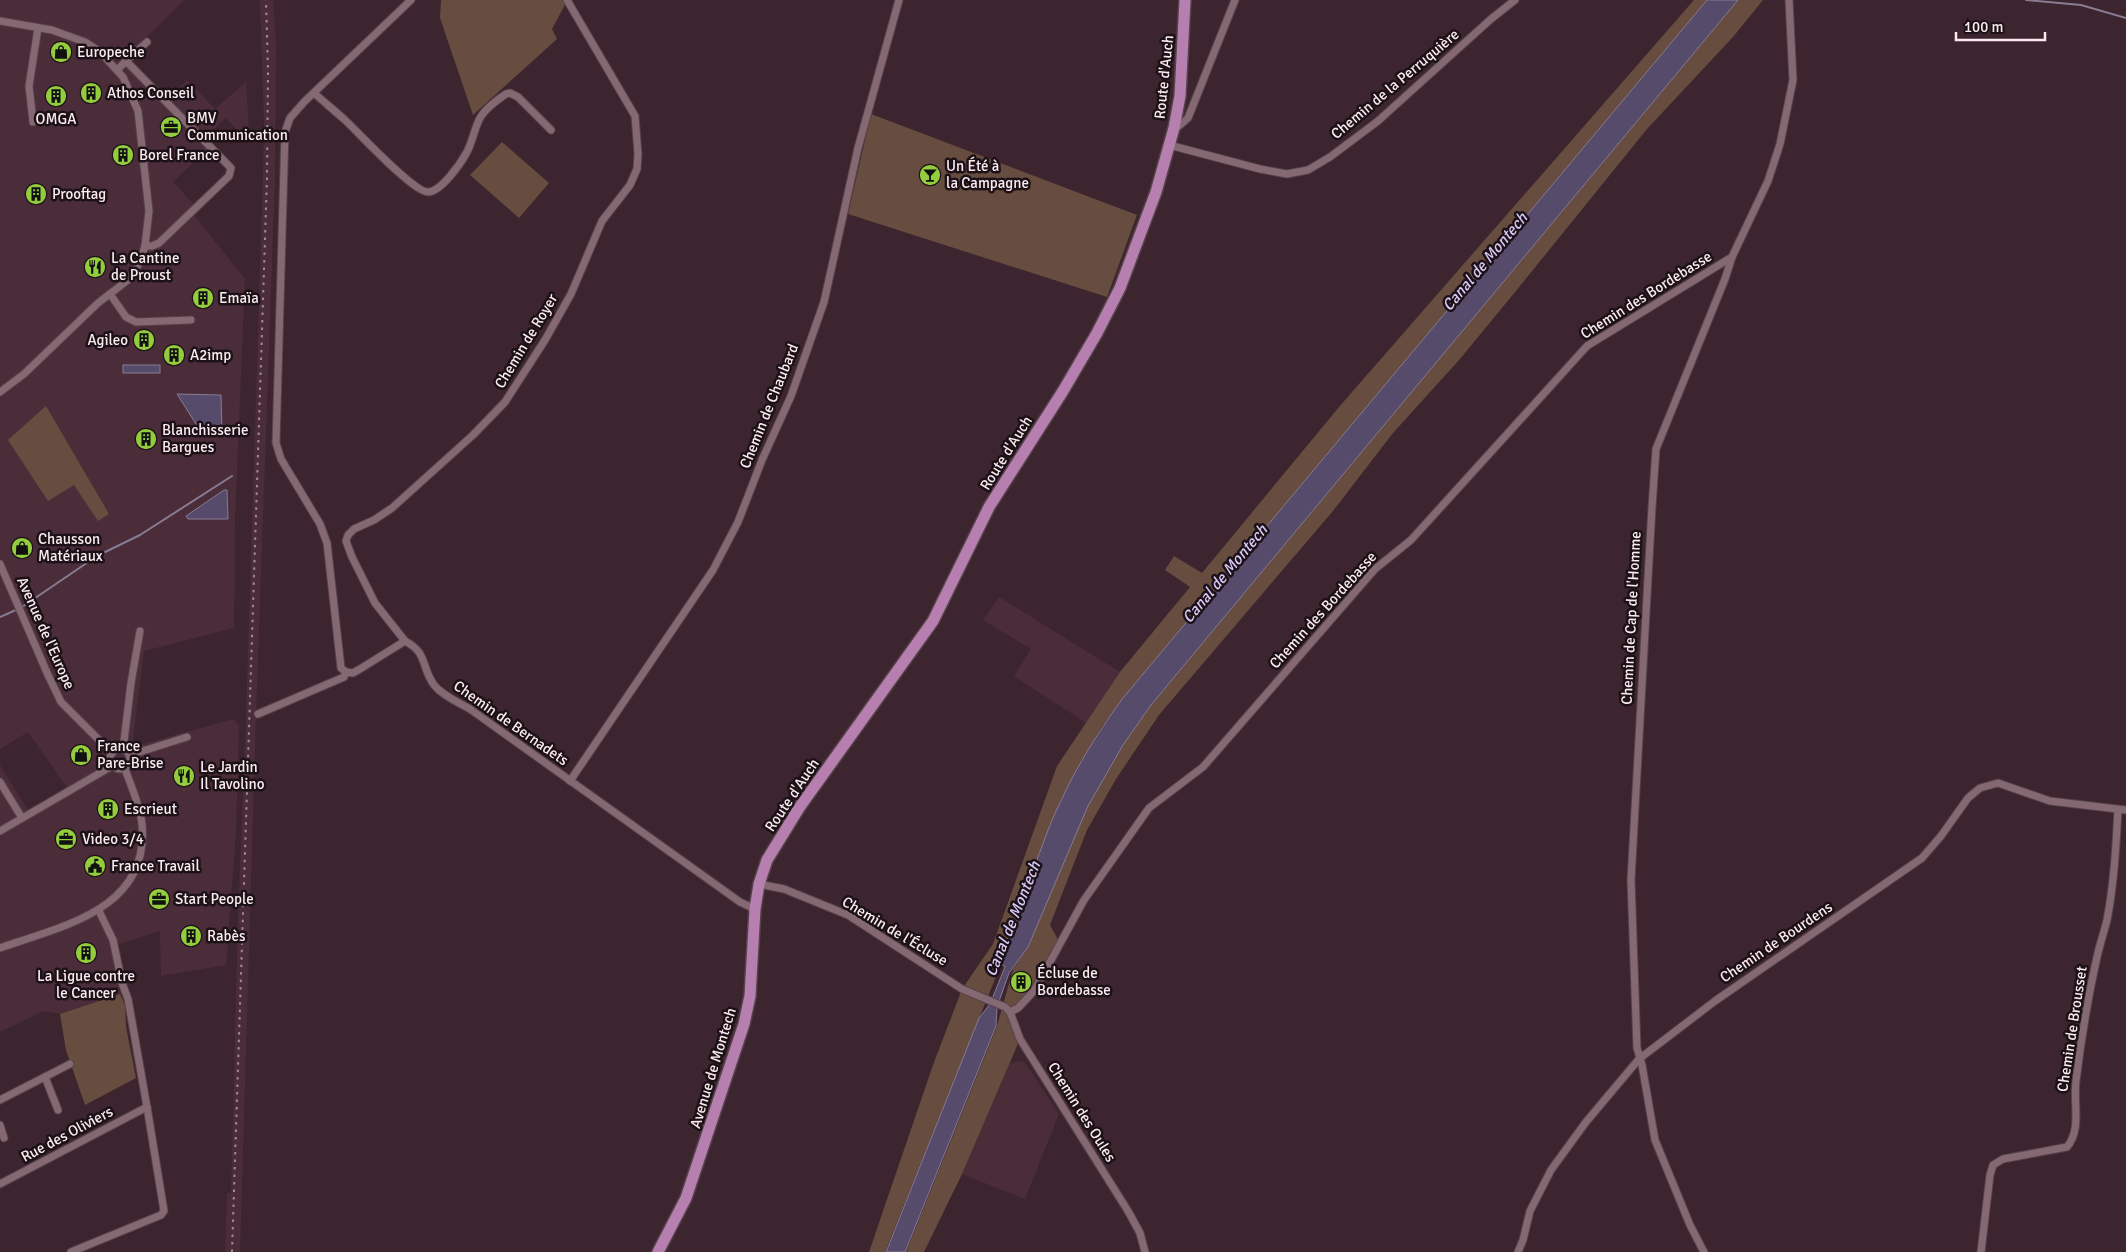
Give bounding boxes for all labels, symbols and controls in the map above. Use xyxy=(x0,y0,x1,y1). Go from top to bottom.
scale bar xyxy=(1956,10,2045,42)
text: 100 m xyxy=(1964,18,2004,36)
street label: Chemin de la Perruquière xyxy=(1327,25,1463,143)
street label: Route d'Auch xyxy=(1151,34,1177,120)
shop icon: Europeche xyxy=(49,40,73,64)
place label: Europeche xyxy=(77,43,145,61)
building icon: Athos Conseil xyxy=(79,81,103,105)
building icon: OMGA xyxy=(44,84,68,108)
place label: Athos Conseil xyxy=(107,84,194,102)
place label: BMV Communication xyxy=(187,109,288,144)
place label: OMGA xyxy=(36,110,76,128)
office icon: BMV Communication xyxy=(159,115,183,139)
building icon: Borel France xyxy=(111,143,135,167)
place label: Borel France xyxy=(139,146,220,164)
place label: Un Été à la Campagne xyxy=(946,156,1029,192)
bar icon: Un Été à la Campagne xyxy=(918,163,942,187)
building icon: Prooftag xyxy=(24,182,48,206)
place label: Prooftag xyxy=(52,185,106,203)
water label: Canal de Montech xyxy=(1438,208,1533,315)
street label: Chemin des Bordebasse xyxy=(1577,247,1715,343)
place label: La Cantine de Proust xyxy=(111,249,179,284)
restaurant icon: La Cantine de Proust xyxy=(83,255,107,279)
building icon: Emaïa xyxy=(191,286,215,310)
place label: Emaïa xyxy=(219,289,259,307)
street label: Chemin de Royer xyxy=(491,290,562,392)
building icon: Agileo xyxy=(132,328,156,352)
place label: Agileo xyxy=(87,331,128,349)
street label: Chemin de Chaubard xyxy=(736,341,802,471)
building icon: A2imp xyxy=(162,343,186,367)
place label: A2imp xyxy=(190,346,231,364)
street label: Route d'Auch xyxy=(976,413,1036,493)
place label: Blanchisserie Bargues xyxy=(162,421,249,456)
building icon: Blanchisserie Bargues xyxy=(134,427,158,451)
water label: Canal de Montech xyxy=(1178,520,1273,627)
place label: Chausson Matériaux xyxy=(38,530,103,565)
street label: Chemin de Cap de l'Homme xyxy=(1617,531,1645,705)
shop icon: Chausson Matériaux xyxy=(10,536,34,560)
street label: Chemin des Bordebasse xyxy=(1266,548,1380,672)
street label: Avenue de l'Europe xyxy=(13,574,79,692)
street label: Chemin de Bernadets xyxy=(450,677,572,770)
place label: France Pare-Brise xyxy=(97,737,164,772)
shop icon: France Pare-Brise xyxy=(69,743,93,767)
street label: Route d'Auch xyxy=(761,755,823,835)
place label: Le Jardin Il Tavolino xyxy=(200,758,265,793)
restaurant icon: Le Jardin Il Tavolino xyxy=(172,764,196,788)
building icon: Escrieut xyxy=(96,797,120,821)
place label: Escrieut xyxy=(124,800,177,818)
office icon: Video 3/4 xyxy=(54,827,78,851)
place label: Video 3/4 xyxy=(82,830,144,848)
public building icon: France Travail xyxy=(83,854,107,878)
place label: France Travail xyxy=(111,857,200,875)
water label: Canal de Montech xyxy=(981,857,1046,979)
office icon: Start People xyxy=(147,887,171,911)
place label: Start People xyxy=(175,890,254,908)
street label: Chemin de l'Écluse xyxy=(839,892,952,970)
street label: Chemin de Bourdens xyxy=(1716,897,1836,986)
building icon: Rabès xyxy=(179,924,203,948)
place label: Rabès xyxy=(207,927,246,945)
building icon: La Ligue contre le Cancer xyxy=(74,941,98,965)
place label: Écluse de Bordebasse xyxy=(1037,963,1111,999)
street label: Chemin de Brousset xyxy=(2053,965,2091,1093)
place label: La Ligue contre le Cancer xyxy=(37,967,135,1002)
building icon: Écluse de Bordebasse xyxy=(1009,970,1033,994)
street label: Avenue de Montech xyxy=(686,1006,740,1130)
street label: Chemin des Oules xyxy=(1044,1059,1120,1165)
street label: Rue des Oliviers xyxy=(18,1102,116,1166)

